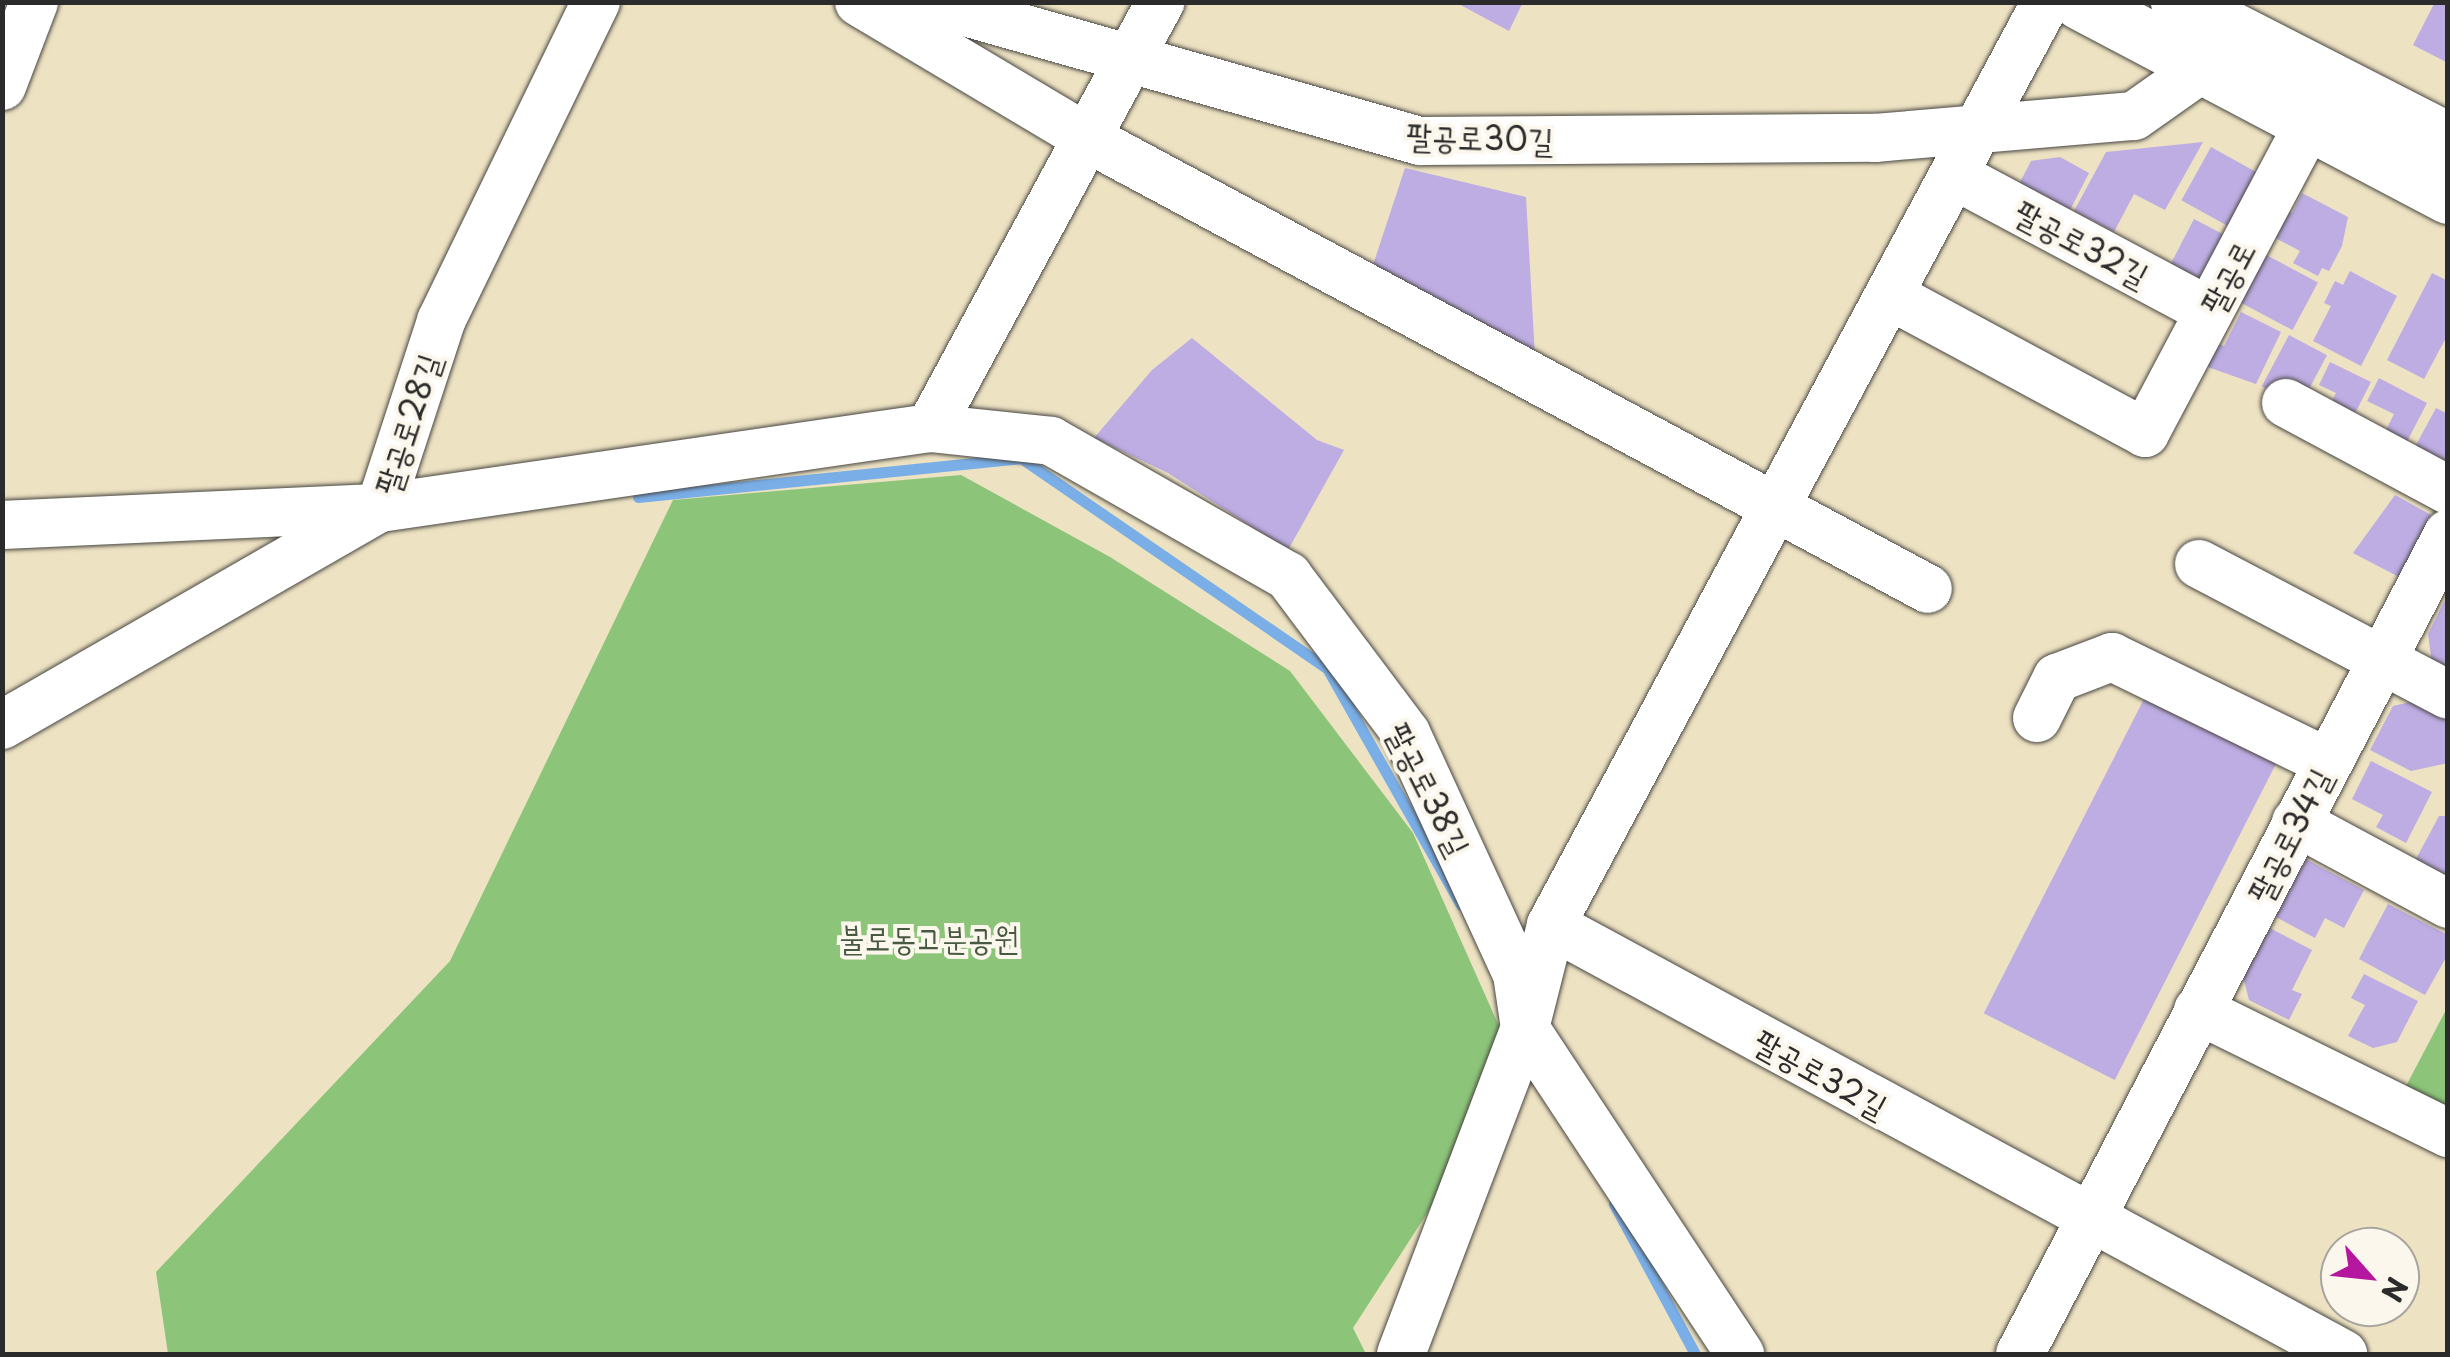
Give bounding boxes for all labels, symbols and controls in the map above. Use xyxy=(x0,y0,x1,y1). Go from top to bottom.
street label: 팔공로30길 xyxy=(1406,115,1554,159)
street label: 팔공로32길 xyxy=(2009,192,2155,294)
street label: 팔공로 xyxy=(2192,234,2262,320)
street label: 팔공로28길 xyxy=(366,349,448,499)
street label: 팔공로38길 xyxy=(1379,716,1479,862)
street label: 팔공로34길 xyxy=(2239,762,2339,908)
park label: 불로동고분공원 xyxy=(839,918,1019,956)
street label: 팔공로32길 xyxy=(1748,1021,1894,1125)
north arrow xyxy=(2320,1227,2420,1327)
text: N xyxy=(2371,1270,2420,1310)

